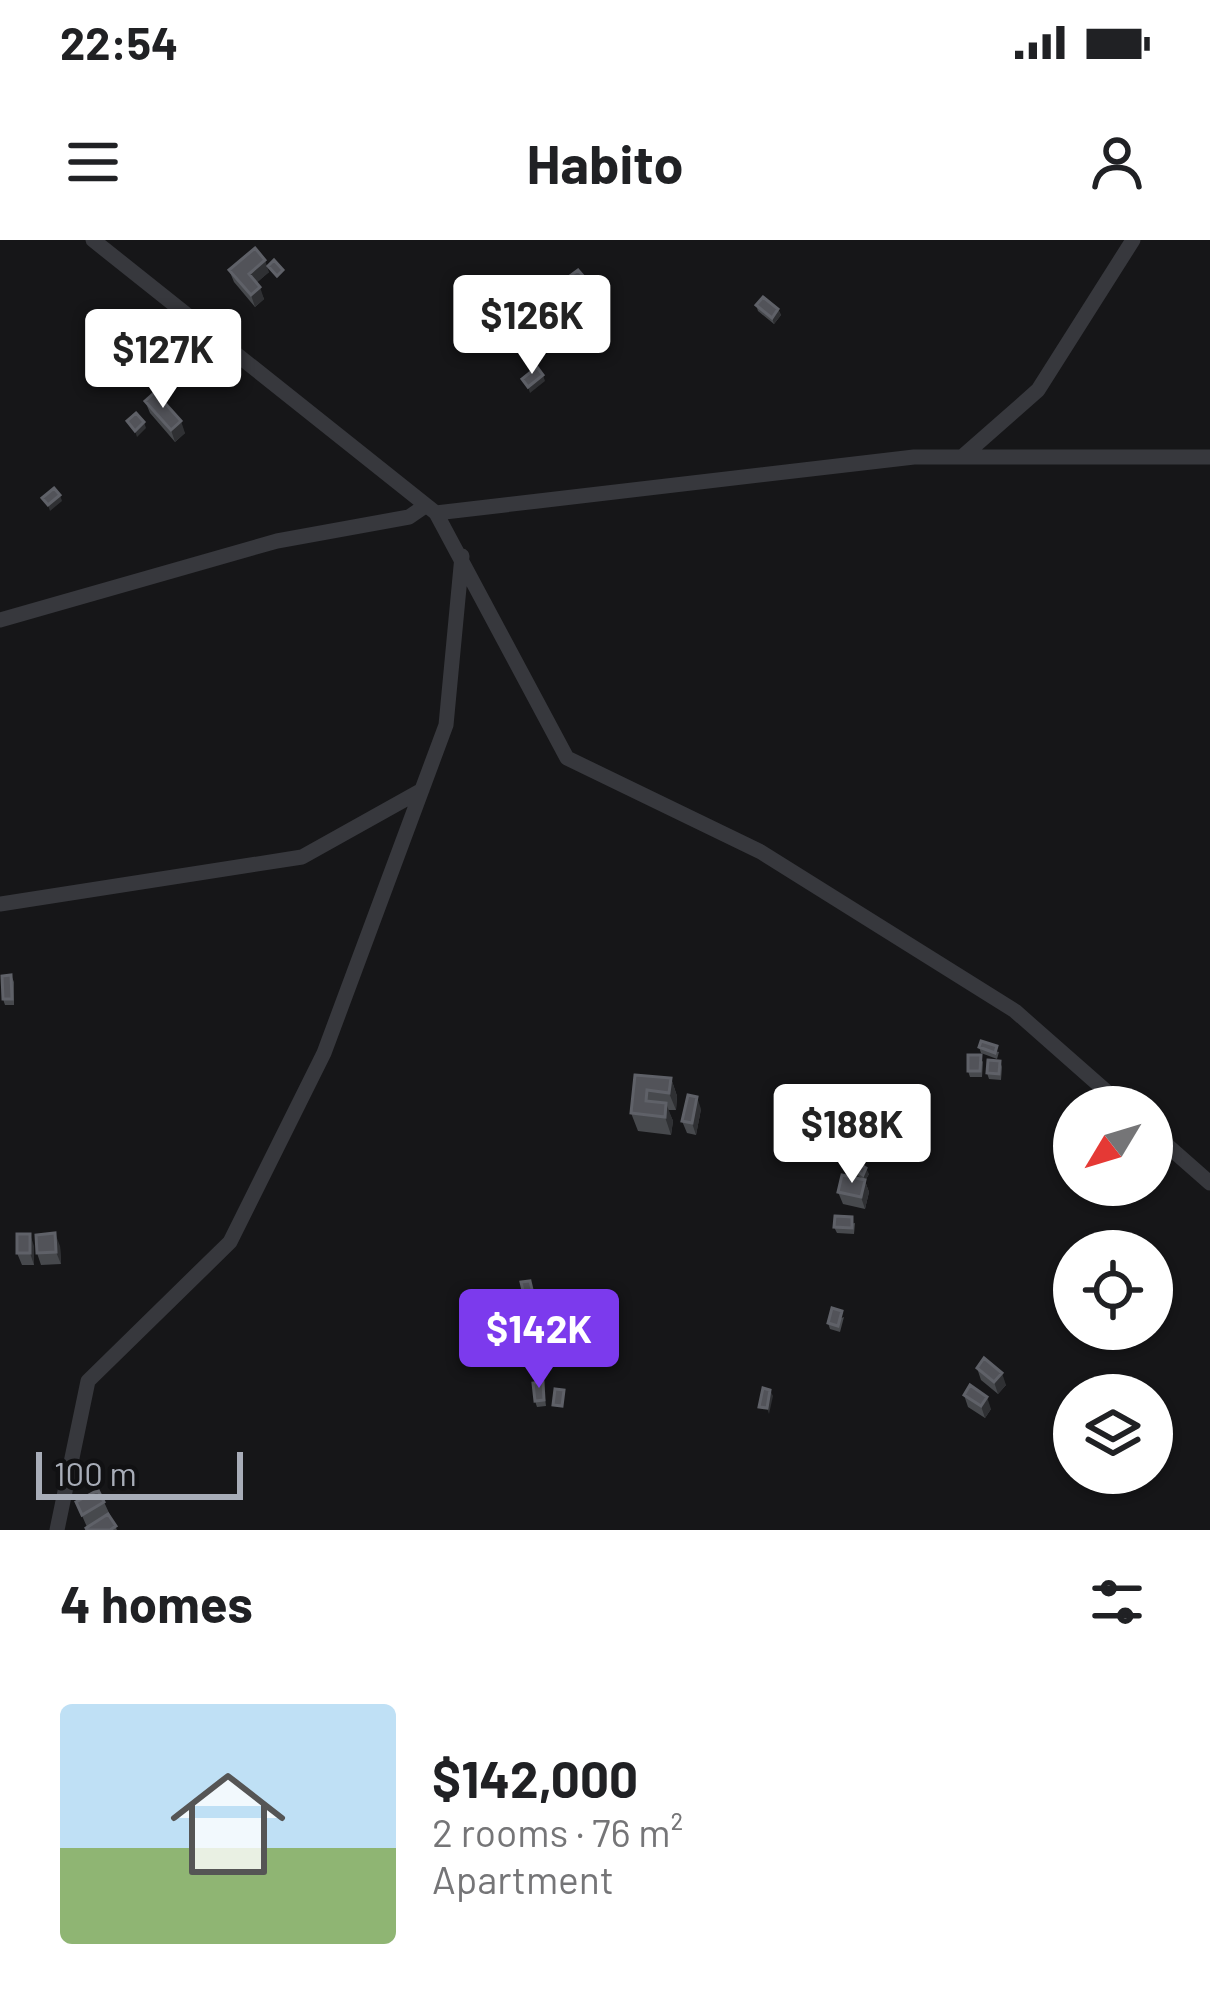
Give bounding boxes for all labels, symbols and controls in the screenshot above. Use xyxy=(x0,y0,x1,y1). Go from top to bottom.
text: 22:54 xyxy=(60,15,178,69)
icon: menu xyxy=(60,129,126,195)
icon: person xyxy=(1084,129,1150,195)
text: Habito xyxy=(527,130,683,195)
pin: $126K xyxy=(448,275,616,377)
text: $126K xyxy=(480,290,584,337)
pin: $127K xyxy=(79,309,247,411)
text: $127K xyxy=(112,324,214,371)
pin: $188K xyxy=(768,1084,936,1186)
north arrow xyxy=(1053,1086,1173,1206)
map controls xyxy=(1053,1086,1173,1494)
text: $188K xyxy=(801,1099,903,1146)
button: locate xyxy=(1053,1230,1173,1350)
pin: $142K xyxy=(455,1289,623,1391)
text: $142K xyxy=(486,1304,592,1351)
button: layers xyxy=(1053,1374,1173,1494)
scale bar xyxy=(36,1446,243,1499)
text: 100 m xyxy=(54,1453,137,1493)
icon: filters xyxy=(1084,1569,1150,1635)
text: 4 homes xyxy=(60,1572,253,1633)
text: $142,000 xyxy=(432,1747,638,1808)
icon: home xyxy=(156,1752,300,1896)
text: 2 rooms · 76 m² xyxy=(432,1808,683,1855)
text: Apartment xyxy=(432,1855,614,1902)

